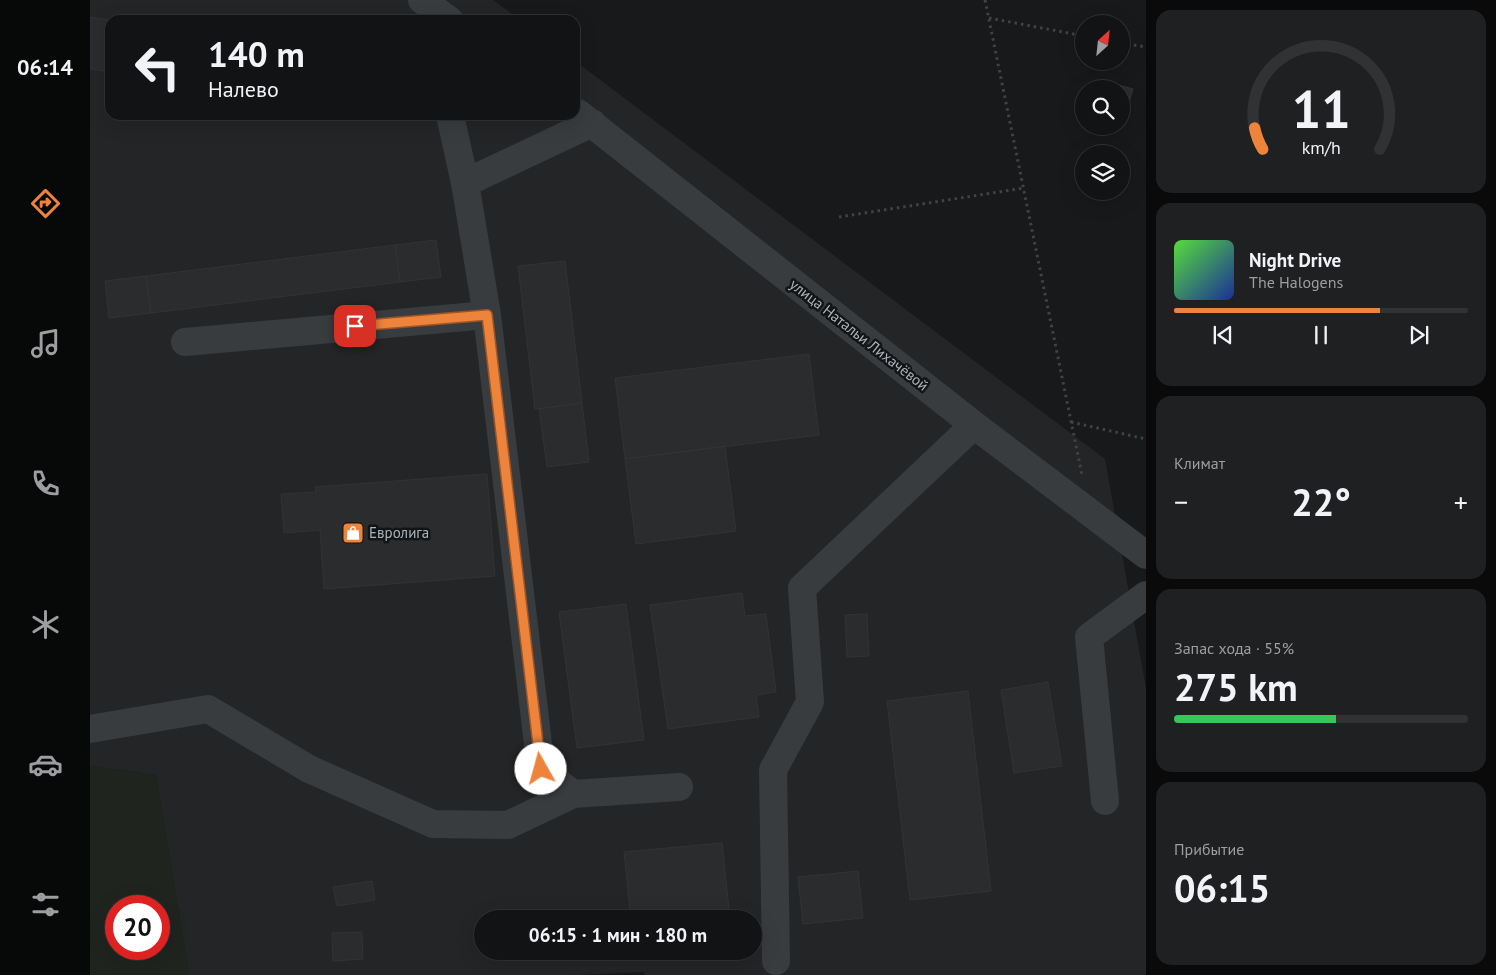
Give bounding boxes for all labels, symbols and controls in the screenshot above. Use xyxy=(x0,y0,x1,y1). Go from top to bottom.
north arrow xyxy=(1075,15,1130,70)
map controls xyxy=(1075,15,1130,200)
text: 140 m xyxy=(208,31,305,77)
icon: left xyxy=(125,35,190,100)
text: 06:14 xyxy=(17,53,73,81)
text: Налево xyxy=(208,75,279,103)
text: 11 xyxy=(1292,75,1350,142)
button: search xyxy=(1075,80,1130,135)
text: km/h xyxy=(1301,136,1341,159)
button: layers xyxy=(1075,145,1130,200)
icon: directions xyxy=(28,186,63,221)
text: Night Drive xyxy=(1249,248,1341,272)
text: The Halogens xyxy=(1249,272,1343,292)
street label: улица Натальи Лихачёвой xyxy=(786,274,933,395)
pin xyxy=(334,305,376,347)
icon: arrive xyxy=(341,312,369,340)
icon: previous xyxy=(1209,321,1237,349)
icon: pause xyxy=(1307,321,1335,349)
icon: next xyxy=(1405,321,1433,349)
icon: music xyxy=(28,326,63,361)
text: Климат xyxy=(1174,453,1225,473)
icon: phone xyxy=(28,466,63,501)
text: 22° xyxy=(1291,477,1351,526)
text: − xyxy=(1174,483,1188,520)
text: + xyxy=(1454,483,1468,520)
shop icon: Евролига xyxy=(341,521,365,545)
place label: Евролига xyxy=(369,523,429,542)
icon: climate xyxy=(28,607,63,642)
text: Запас хода · 55% xyxy=(1174,638,1294,658)
text: 275 km xyxy=(1174,662,1298,711)
position arrow xyxy=(514,742,566,794)
icon: car xyxy=(28,747,63,782)
text: Прибытие xyxy=(1174,839,1244,859)
text: 06:15 xyxy=(1174,863,1270,912)
icon: filters xyxy=(28,887,63,922)
speed limit sign: 20 xyxy=(105,895,170,960)
text: 06:15 · 1 мин · 180 m xyxy=(529,923,707,947)

